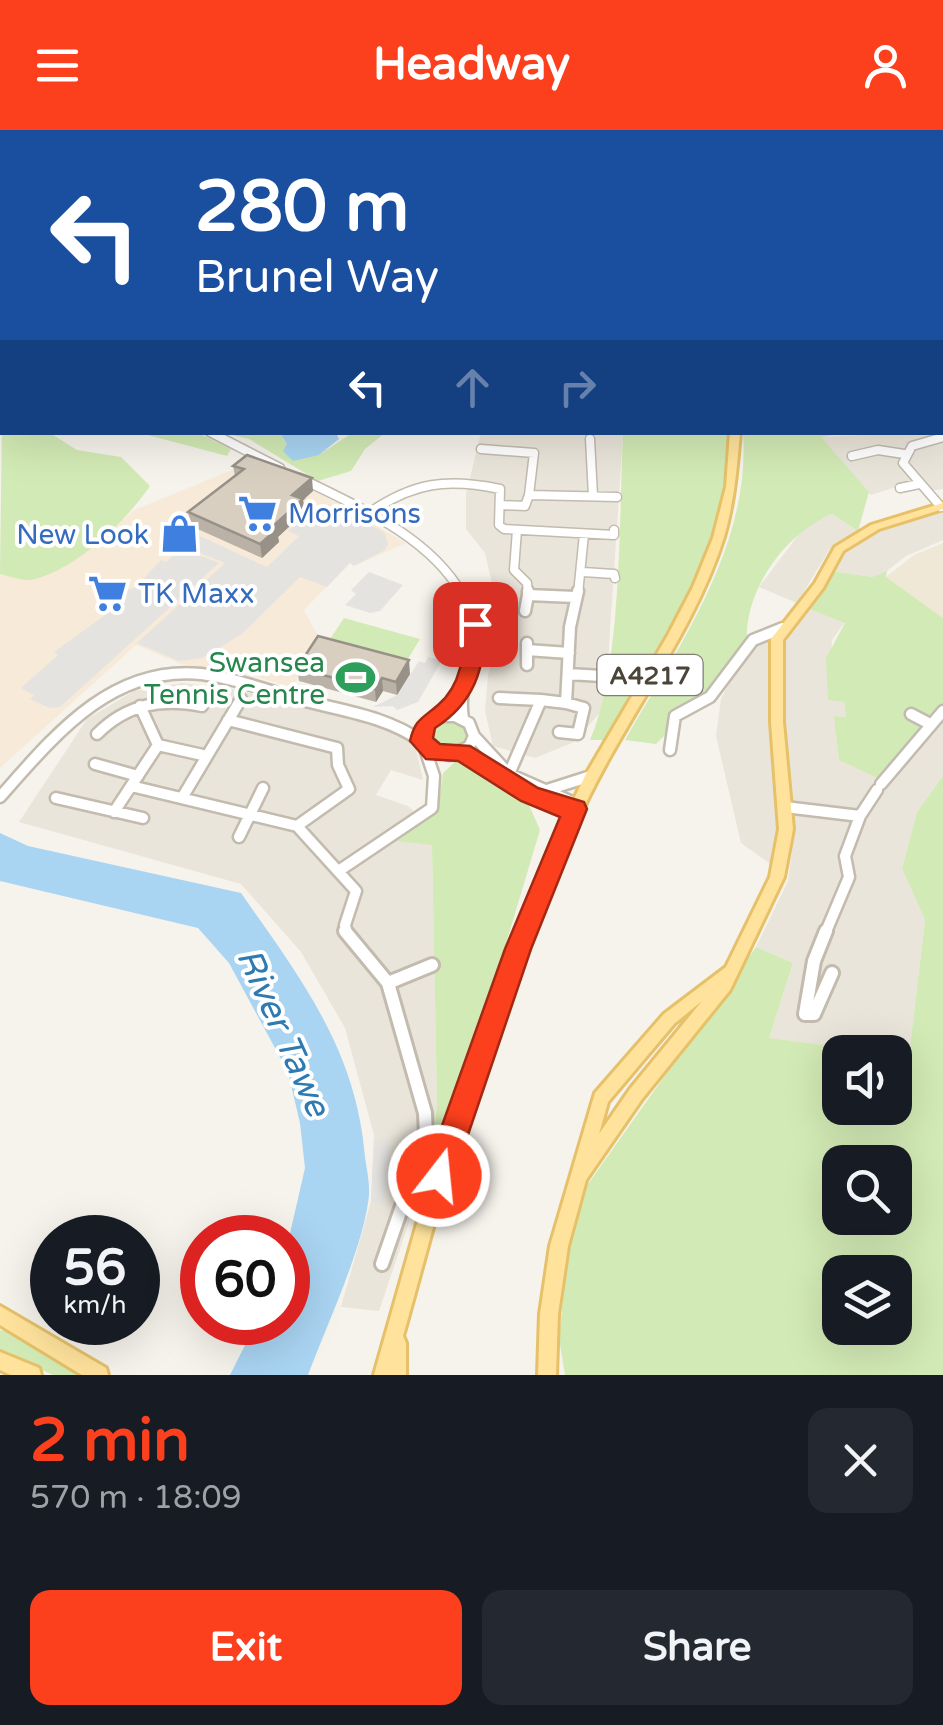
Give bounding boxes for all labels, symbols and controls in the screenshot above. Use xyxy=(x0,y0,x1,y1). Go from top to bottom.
icon: menu xyxy=(30,38,85,93)
text: Headway xyxy=(373,38,570,92)
icon: person xyxy=(858,38,913,93)
text: 280 m xyxy=(195,166,409,250)
icon: left xyxy=(30,170,160,300)
text: Brunel Way xyxy=(195,251,439,305)
icon: left xyxy=(340,360,395,415)
icon: ahead xyxy=(445,360,500,415)
icon: right xyxy=(550,360,605,415)
supermarket icon: Morrisons xyxy=(237,492,279,534)
place label: Morrisons xyxy=(288,497,421,531)
shop icon: New Look xyxy=(158,513,200,555)
place label: New Look xyxy=(16,518,149,552)
supermarket icon: TK Maxx xyxy=(87,572,129,614)
place label: TK Maxx xyxy=(138,577,255,611)
pin xyxy=(433,582,518,667)
icon: arrive xyxy=(448,597,503,652)
place label: Swansea Tennis Centre xyxy=(144,646,325,712)
road number: A4217 xyxy=(598,655,702,695)
sports icon: Swansea Tennis Centre xyxy=(334,657,376,699)
water label: River Tawe xyxy=(227,942,340,1125)
map controls xyxy=(822,1035,912,1345)
button: sound xyxy=(822,1035,912,1125)
position arrow xyxy=(387,1124,491,1228)
button: search xyxy=(822,1145,912,1235)
speed limit sign: 60 xyxy=(180,1215,310,1345)
text: 56 xyxy=(64,1238,126,1298)
button: layers xyxy=(822,1255,912,1345)
text: km/h xyxy=(64,1290,126,1320)
text: 2 min xyxy=(30,1405,190,1477)
button: close xyxy=(808,1408,913,1513)
text: 570 m · 18:09 xyxy=(30,1479,242,1517)
button: Exit xyxy=(30,1590,462,1705)
button: Share xyxy=(482,1590,913,1705)

